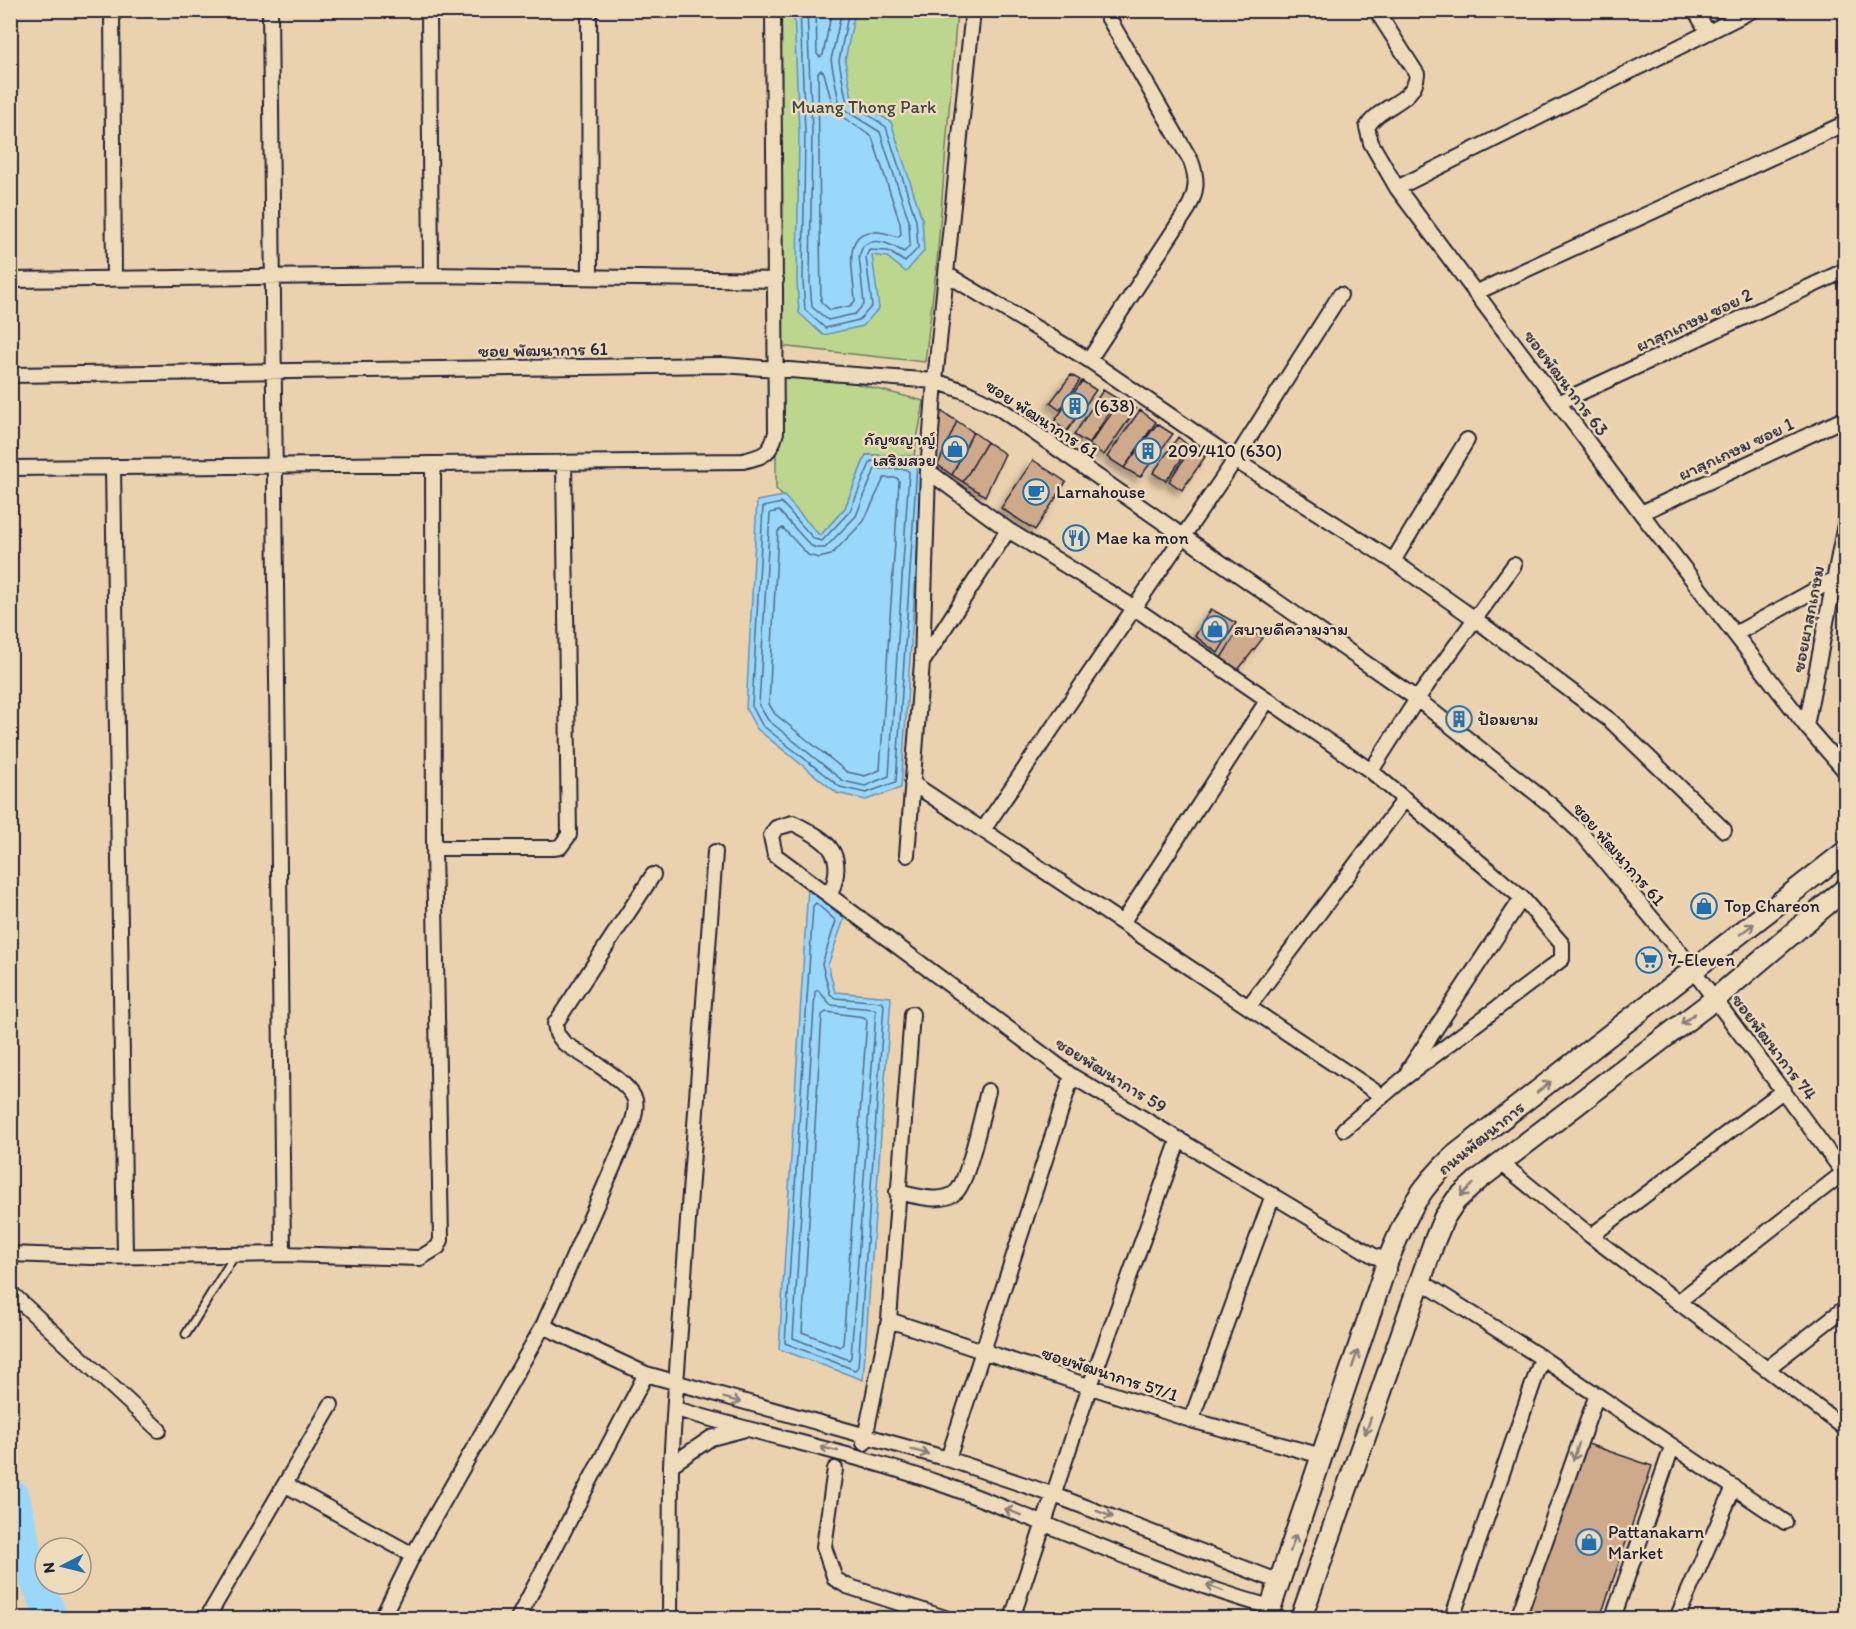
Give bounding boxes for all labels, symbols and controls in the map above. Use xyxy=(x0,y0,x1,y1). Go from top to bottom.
park label: Muang Thong Park xyxy=(792,96,937,118)
street label: ผาสุกเกษม ซอย 2 xyxy=(1632,283,1756,357)
street label: ซอยพัฒนาการ 63 xyxy=(1519,326,1613,441)
street label: ซอย พัฒนาการ 61 xyxy=(478,338,608,362)
street label: ซอย พัฒนาการ 61 xyxy=(982,374,1102,464)
building icon: (638) xyxy=(1060,391,1090,421)
place label: (638) xyxy=(1094,395,1135,417)
street label: ผาสุกเกษม ซอย 1 xyxy=(1675,413,1797,485)
place label: กัญชญาญ์ เสริมสวย xyxy=(864,428,936,471)
shop icon: กัญชญาญ์ เสริมสวย xyxy=(940,434,970,464)
building icon: 209/410 (630) xyxy=(1133,436,1163,466)
place label: 209/410 (630) xyxy=(1168,440,1282,462)
cafe icon: Larnahouse xyxy=(1021,477,1051,507)
place label: Larnahouse xyxy=(1056,481,1145,503)
restaurant icon: Mae ka mon xyxy=(1061,523,1091,553)
place label: Mae ka mon xyxy=(1096,527,1189,549)
street label: ซอยผาสุกเกษม xyxy=(1787,564,1829,674)
shop icon: สบายดีความงาม xyxy=(1200,614,1230,644)
place label: สบายดีความงาม xyxy=(1234,618,1348,640)
building icon: ป้อมยาม xyxy=(1444,704,1474,734)
place label: ป้อมยาม xyxy=(1478,708,1538,730)
street label: ซอย พัฒนาการ 61 xyxy=(1568,798,1670,910)
shop icon: Top Chareon xyxy=(1689,891,1719,921)
place label: Top Chareon xyxy=(1724,895,1820,917)
one-way arrow xyxy=(1739,922,1755,935)
supermarket icon: 7-Eleven xyxy=(1634,945,1664,975)
place label: 7-Eleven xyxy=(1668,949,1735,971)
street label: ซอยพัฒนาการ 74 xyxy=(1727,989,1821,1105)
one-way arrow xyxy=(1680,1013,1696,1026)
street label: ซอยพัฒนาการ 59 xyxy=(1051,1032,1171,1118)
one-way arrow xyxy=(1535,1081,1551,1094)
street label: ถนนพัฒนาการ xyxy=(1433,1096,1529,1180)
one-way arrow xyxy=(1460,1182,1475,1196)
street label: ซอยพัฒนาการ 57/1 xyxy=(1039,1342,1181,1406)
one-way arrow xyxy=(1350,1350,1361,1369)
one-way arrow xyxy=(722,1395,741,1406)
one-way arrow xyxy=(1362,1416,1373,1435)
one-way arrow xyxy=(820,1442,839,1454)
one-way arrow xyxy=(1570,1442,1581,1461)
one-way arrow xyxy=(910,1447,929,1458)
one-way arrow xyxy=(1004,1506,1023,1517)
one-way arrow xyxy=(1095,1510,1113,1521)
place label: Pattanakarn Market xyxy=(1608,1521,1704,1564)
shop icon: Pattanakarn Market xyxy=(1574,1527,1604,1557)
one-way arrow xyxy=(1288,1534,1299,1553)
north arrow xyxy=(33,1536,93,1596)
text: N xyxy=(39,1561,59,1574)
one-way arrow xyxy=(1206,1582,1225,1593)

